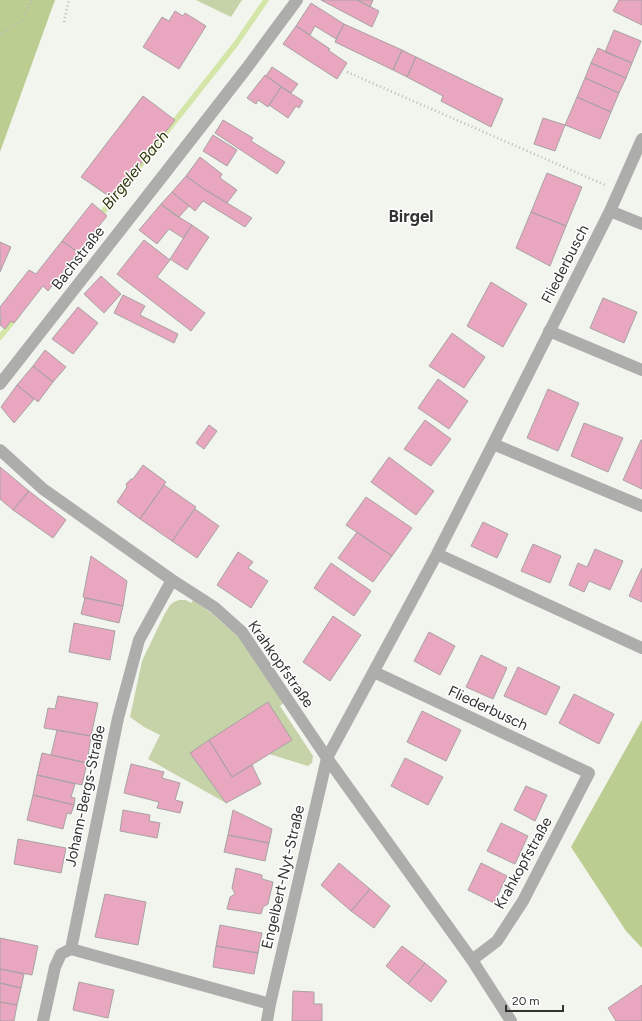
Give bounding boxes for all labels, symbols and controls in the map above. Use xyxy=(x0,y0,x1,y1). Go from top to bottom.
water label: Birgeler Bach xyxy=(98,127,172,213)
district label: Birgel xyxy=(388,206,434,226)
street label: Fliederbusch xyxy=(538,222,592,306)
street label: Bachstraße xyxy=(48,223,108,293)
street label: Krahkopfstraße xyxy=(244,617,318,711)
street label: Fliederbusch xyxy=(445,682,531,734)
street label: Johann-Bergs-Straße xyxy=(61,724,109,868)
street label: Engelbert-Nyt-Straße xyxy=(258,803,308,951)
street label: Krahkopfstraße xyxy=(490,814,556,912)
scale bar xyxy=(506,987,563,1013)
text: 20 m xyxy=(512,994,540,1008)

